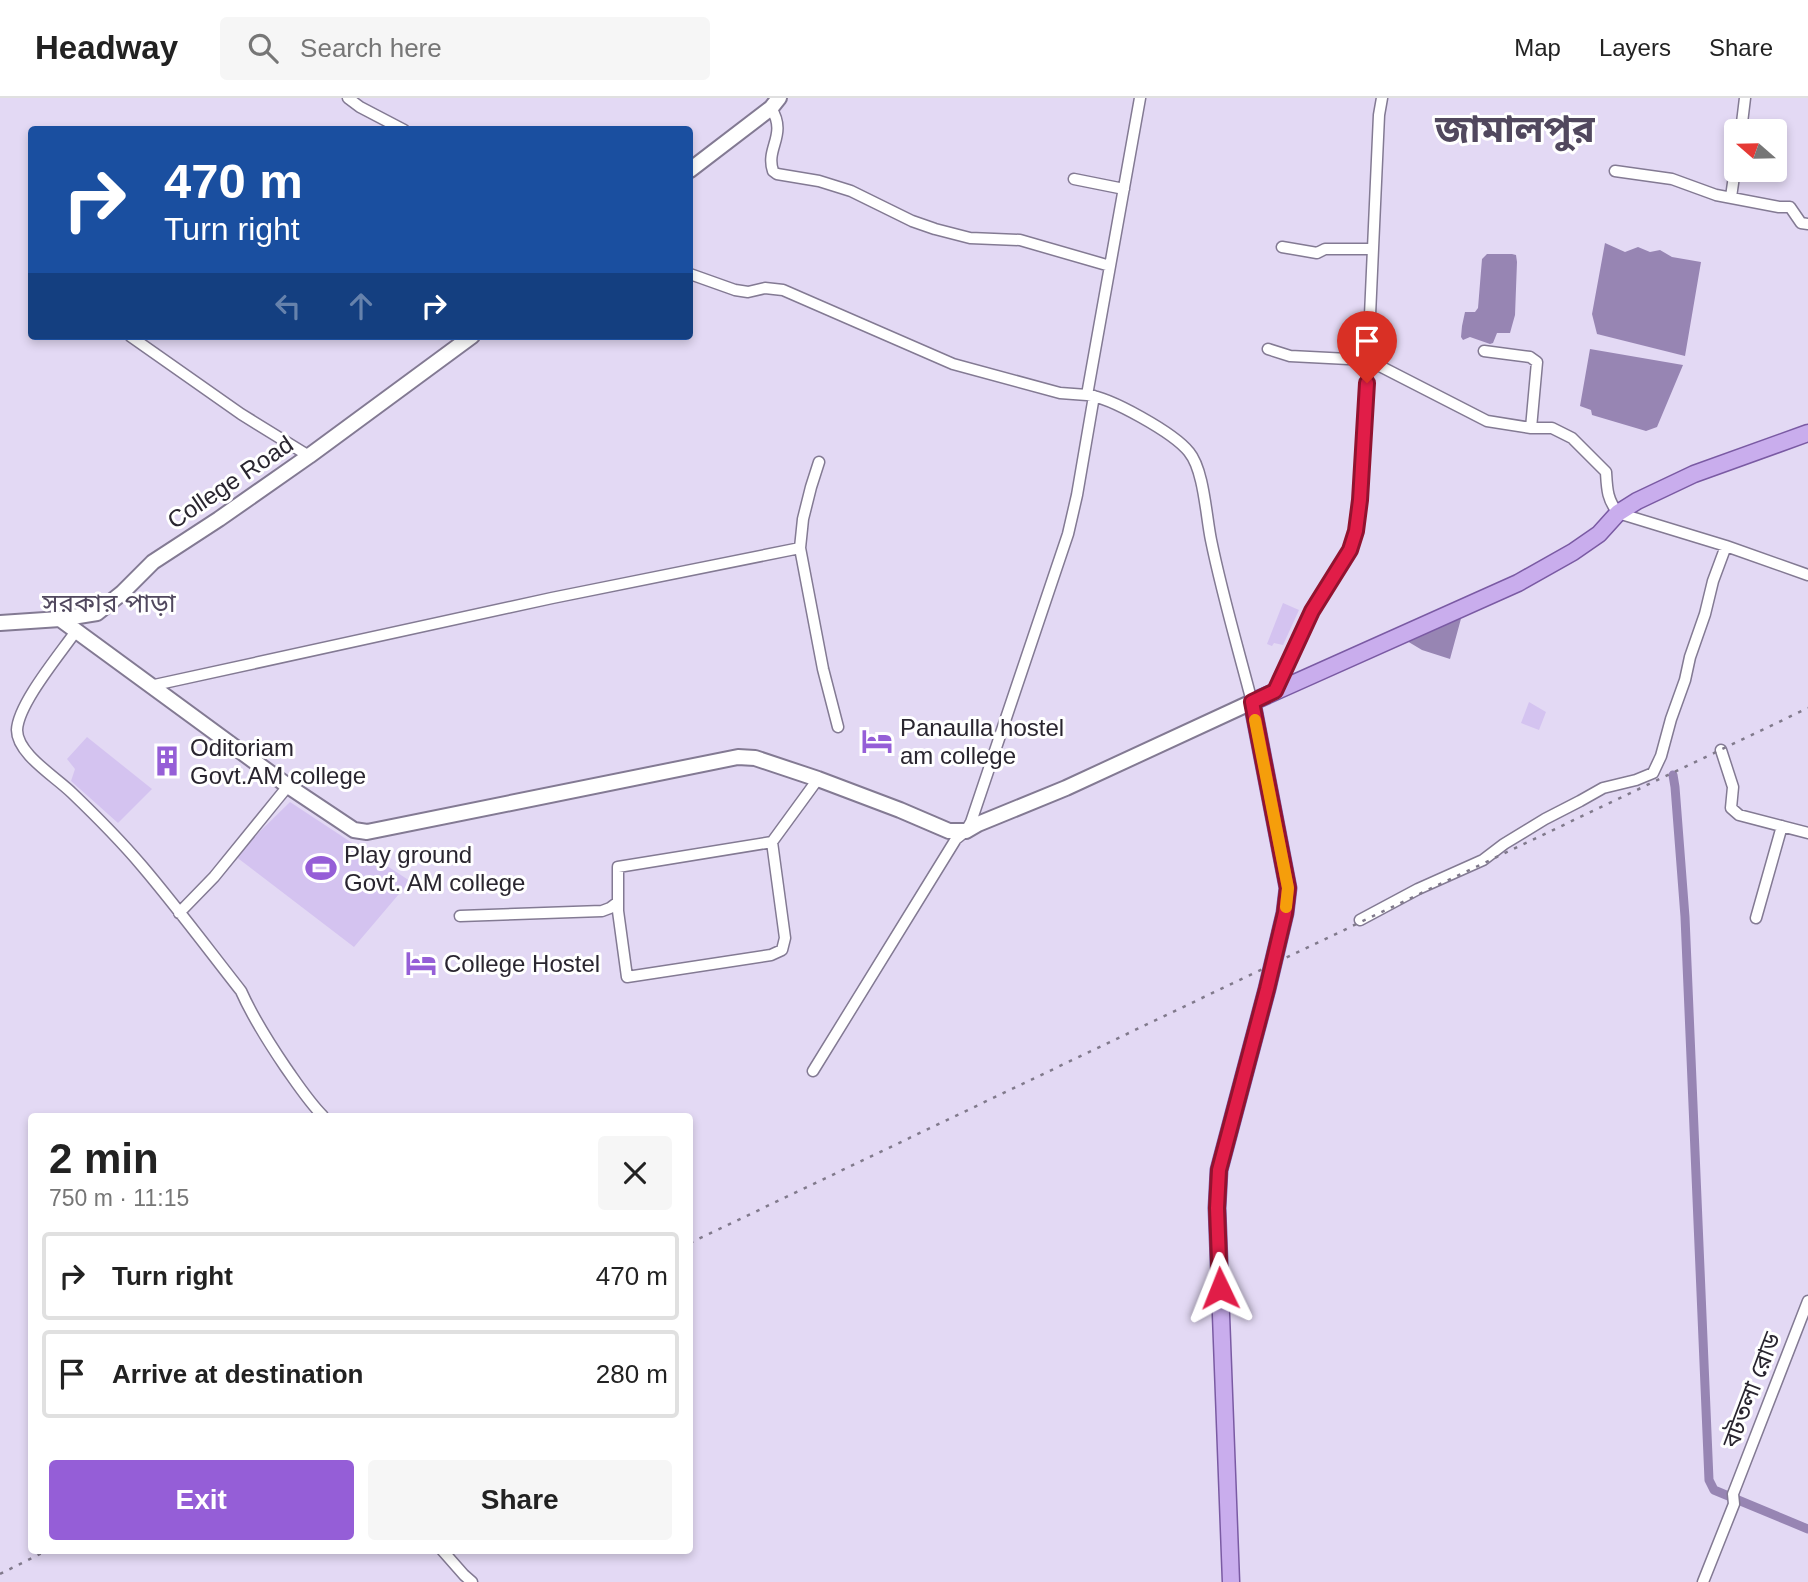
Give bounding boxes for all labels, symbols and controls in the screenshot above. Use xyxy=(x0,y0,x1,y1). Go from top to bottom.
search box xyxy=(220,17,710,80)
text: Headway xyxy=(35,29,178,66)
icon: search xyxy=(244,29,282,67)
text: Search here xyxy=(300,33,442,63)
text: Map xyxy=(1514,34,1561,61)
text: Layers xyxy=(1599,34,1671,61)
text: Share xyxy=(1709,34,1773,61)
district label: জামালপুর xyxy=(1434,108,1596,152)
north arrow xyxy=(1724,119,1787,182)
map controls xyxy=(1724,119,1787,182)
icon: right xyxy=(49,154,140,245)
text: 470 m xyxy=(164,154,303,208)
text: Turn right xyxy=(164,211,300,247)
icon: left xyxy=(269,287,307,325)
icon: ahead xyxy=(342,287,380,325)
icon: right xyxy=(415,287,453,325)
pin xyxy=(1337,311,1397,383)
icon: arrive xyxy=(1348,322,1386,360)
street label: College Road xyxy=(162,430,298,534)
district label: সরকার পাড়া xyxy=(41,588,177,618)
place label: Panaulla hostel am college xyxy=(900,714,1064,769)
hotel icon: Panaulla hostel am college xyxy=(860,724,894,758)
place label: Oditoriam Govt.AM college xyxy=(190,734,366,789)
building icon: Oditoriam Govt.AM college xyxy=(150,744,184,778)
place label: Play ground Govt. AM college xyxy=(344,841,525,896)
sports icon: Play ground Govt. AM college xyxy=(304,851,338,885)
hotel icon: College Hostel xyxy=(404,946,438,980)
place label: College Hostel xyxy=(444,950,600,977)
text: 2 min xyxy=(49,1135,159,1182)
button: close xyxy=(598,1136,672,1210)
text: 750 m · 11:15 xyxy=(49,1185,189,1211)
position arrow xyxy=(1183,1251,1257,1325)
icon: right xyxy=(53,1257,91,1295)
text: Turn right xyxy=(112,1261,233,1291)
text: 470 m xyxy=(596,1261,668,1291)
street label: বটতলা রোড xyxy=(1716,1328,1786,1452)
icon: arrive xyxy=(53,1355,91,1393)
text: Arrive at destination xyxy=(112,1359,363,1389)
text: 280 m xyxy=(596,1359,668,1389)
button: Exit xyxy=(49,1460,354,1540)
button: Share xyxy=(368,1460,672,1540)

